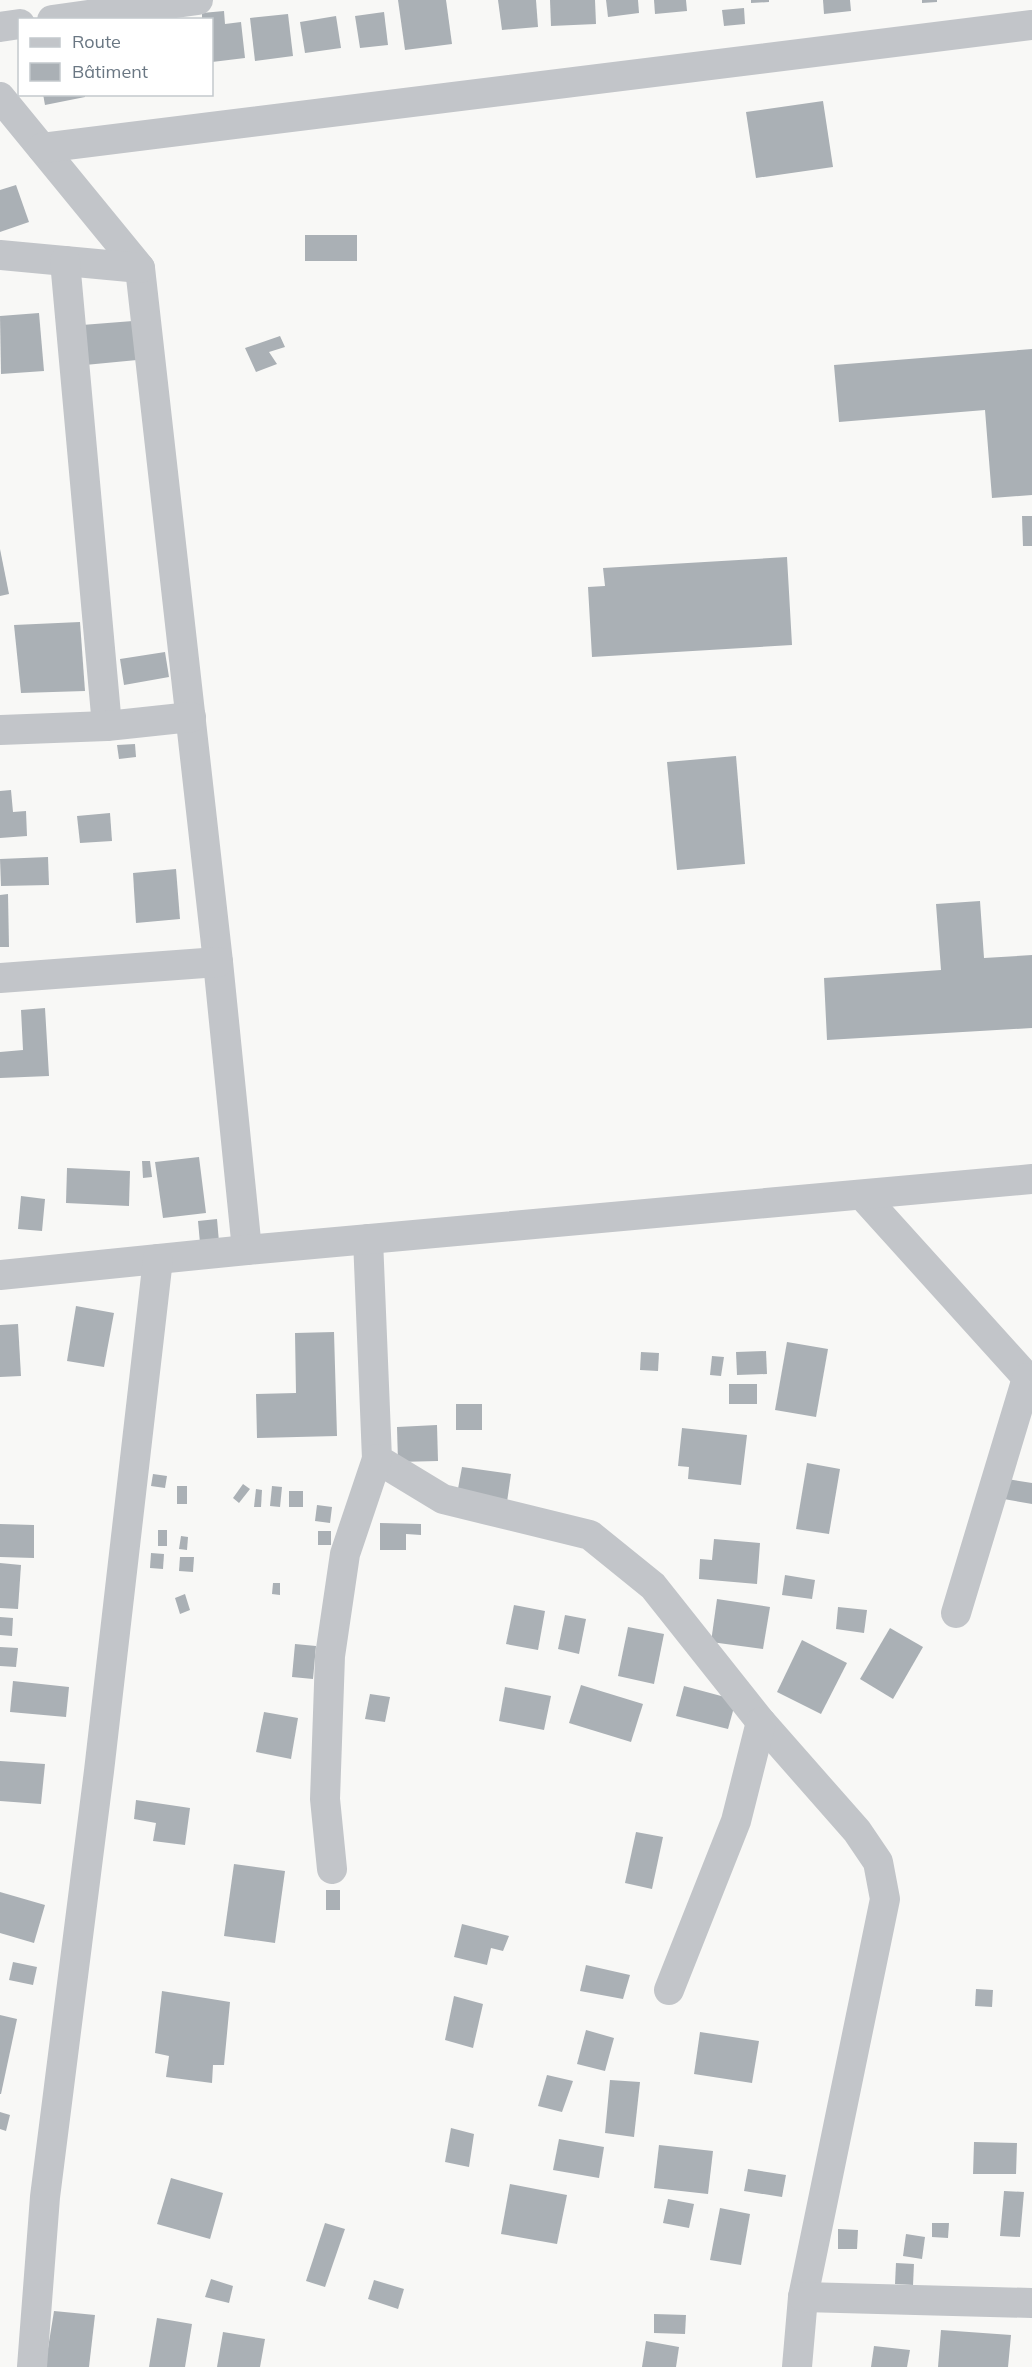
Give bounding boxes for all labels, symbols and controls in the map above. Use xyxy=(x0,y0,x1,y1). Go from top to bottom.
legend xyxy=(18,18,213,96)
text: Route xyxy=(72,30,121,53)
text: Bâtiment xyxy=(72,60,148,83)

